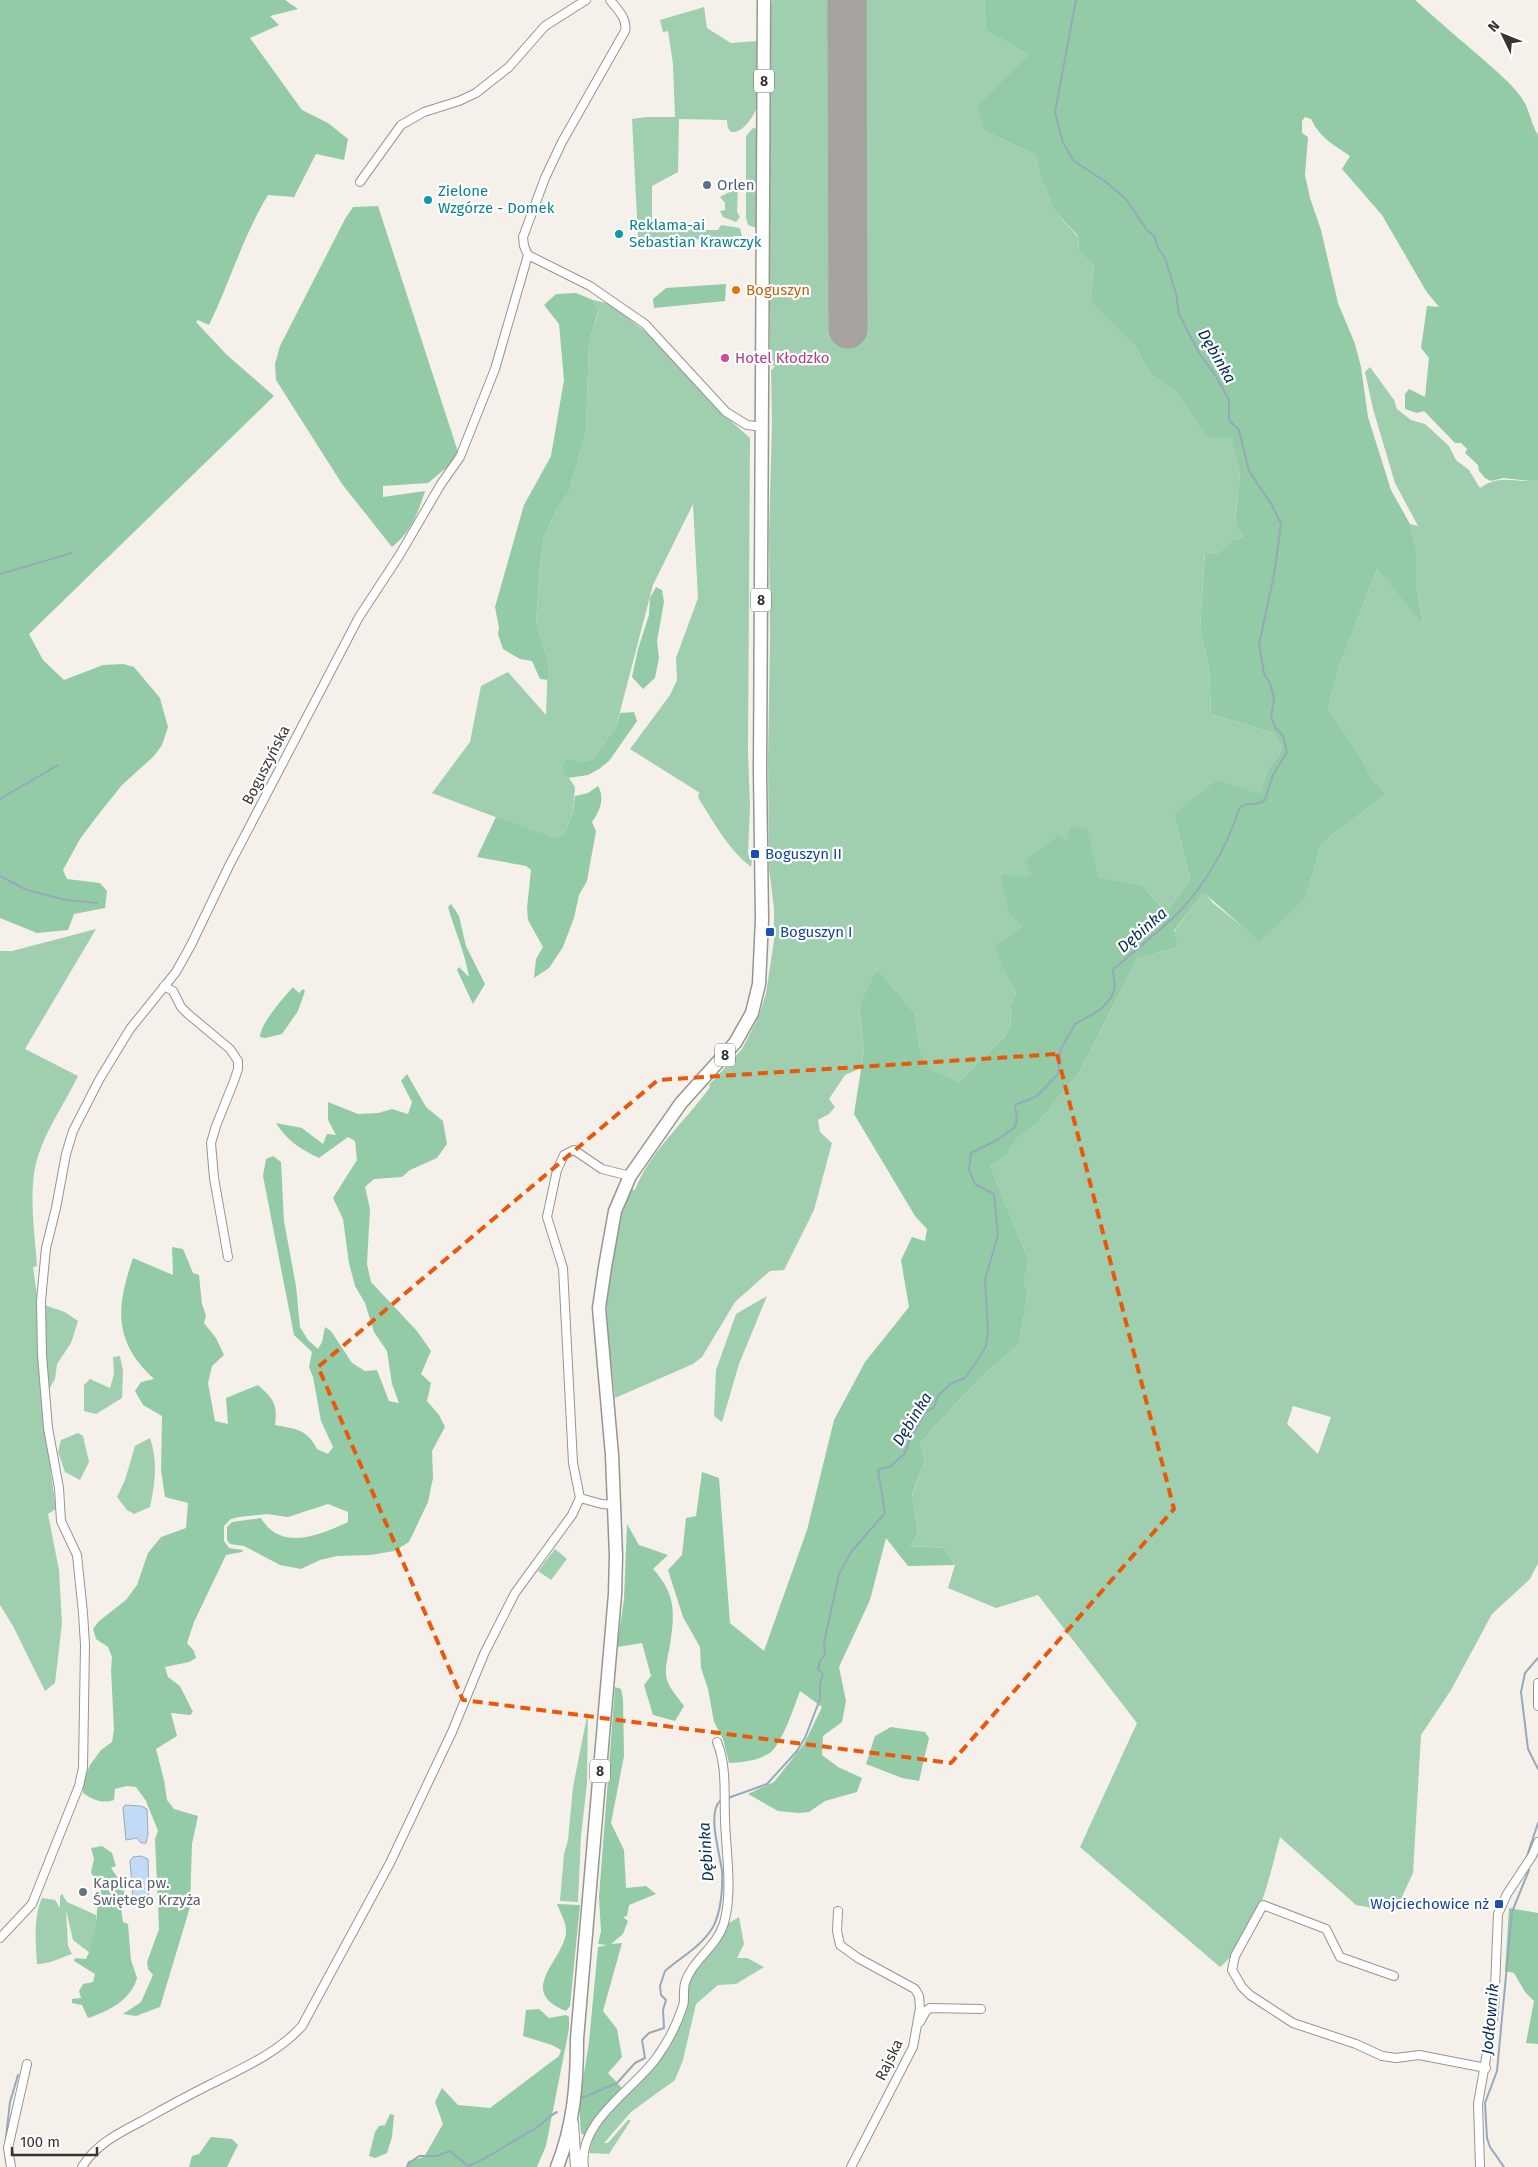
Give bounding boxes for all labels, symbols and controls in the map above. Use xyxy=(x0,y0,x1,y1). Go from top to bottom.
north arrow xyxy=(1478,10,1528,60)
text: N xyxy=(1484,17,1503,36)
road number: 8 xyxy=(754,70,774,92)
place label: Orlen xyxy=(717,176,754,194)
marker: Orlen xyxy=(701,179,713,191)
place label: Zielone Wzgórze - Domek xyxy=(438,182,555,217)
marker: Zielone Wzgórze - Domek xyxy=(422,194,434,206)
place label: Reklama-ai Sebastian Krawczyk xyxy=(629,216,762,251)
marker: Reklama-ai Sebastian Krawczyk xyxy=(613,228,625,240)
place label: Boguszyn xyxy=(746,281,810,299)
marker: Boguszyn xyxy=(730,284,742,296)
water label: Dębinka xyxy=(1194,326,1240,386)
place label: Hotel Kłodzko xyxy=(735,349,829,367)
marker: Hotel Kłodzko xyxy=(719,352,731,364)
road number: 8 xyxy=(751,588,771,612)
street label: Boguszyńska xyxy=(238,722,294,808)
place label: Boguszyn II xyxy=(765,845,842,863)
marker: Boguszyn II xyxy=(749,848,761,860)
water label: Dębinka xyxy=(1113,903,1171,957)
place label: Boguszyn I xyxy=(780,923,852,941)
marker: Boguszyn I xyxy=(764,926,776,938)
road number: 8 xyxy=(715,1044,735,1066)
water label: Dębinka xyxy=(888,1389,936,1449)
road number: 8 xyxy=(590,1760,610,1782)
water label: Dębinka xyxy=(694,1822,718,1882)
place label: Kaplica pw. Świętego Krzyża xyxy=(93,1874,201,1909)
marker: Kaplica pw. Świętego Krzyża xyxy=(77,1886,89,1898)
place label: Wojciechowice nż xyxy=(1370,1895,1489,1913)
marker: Wojciechowice nż xyxy=(1493,1898,1505,1910)
water label: Jodłownik xyxy=(1477,1982,1503,2056)
street label: Rajska xyxy=(871,2036,907,2084)
scale bar xyxy=(12,2124,98,2156)
text: 100 m xyxy=(20,2133,60,2151)

